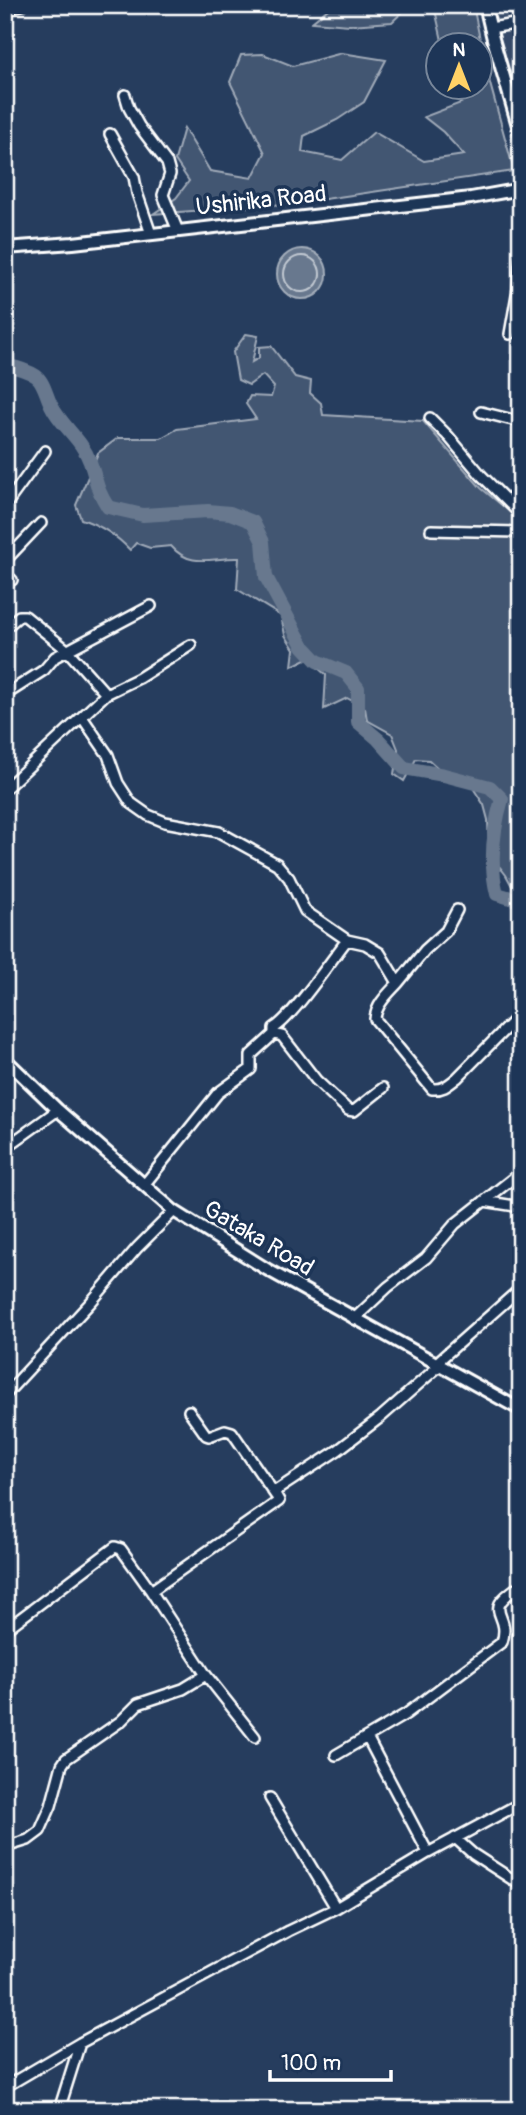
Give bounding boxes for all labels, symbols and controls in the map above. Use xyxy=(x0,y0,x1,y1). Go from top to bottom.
north arrow xyxy=(424,32,494,102)
text: N xyxy=(453,38,466,62)
street label: Ushirika Road xyxy=(194,179,328,222)
street label: Gataka Road xyxy=(198,1194,319,1283)
scale bar xyxy=(270,2038,391,2082)
text: 100 m xyxy=(281,2050,341,2077)

